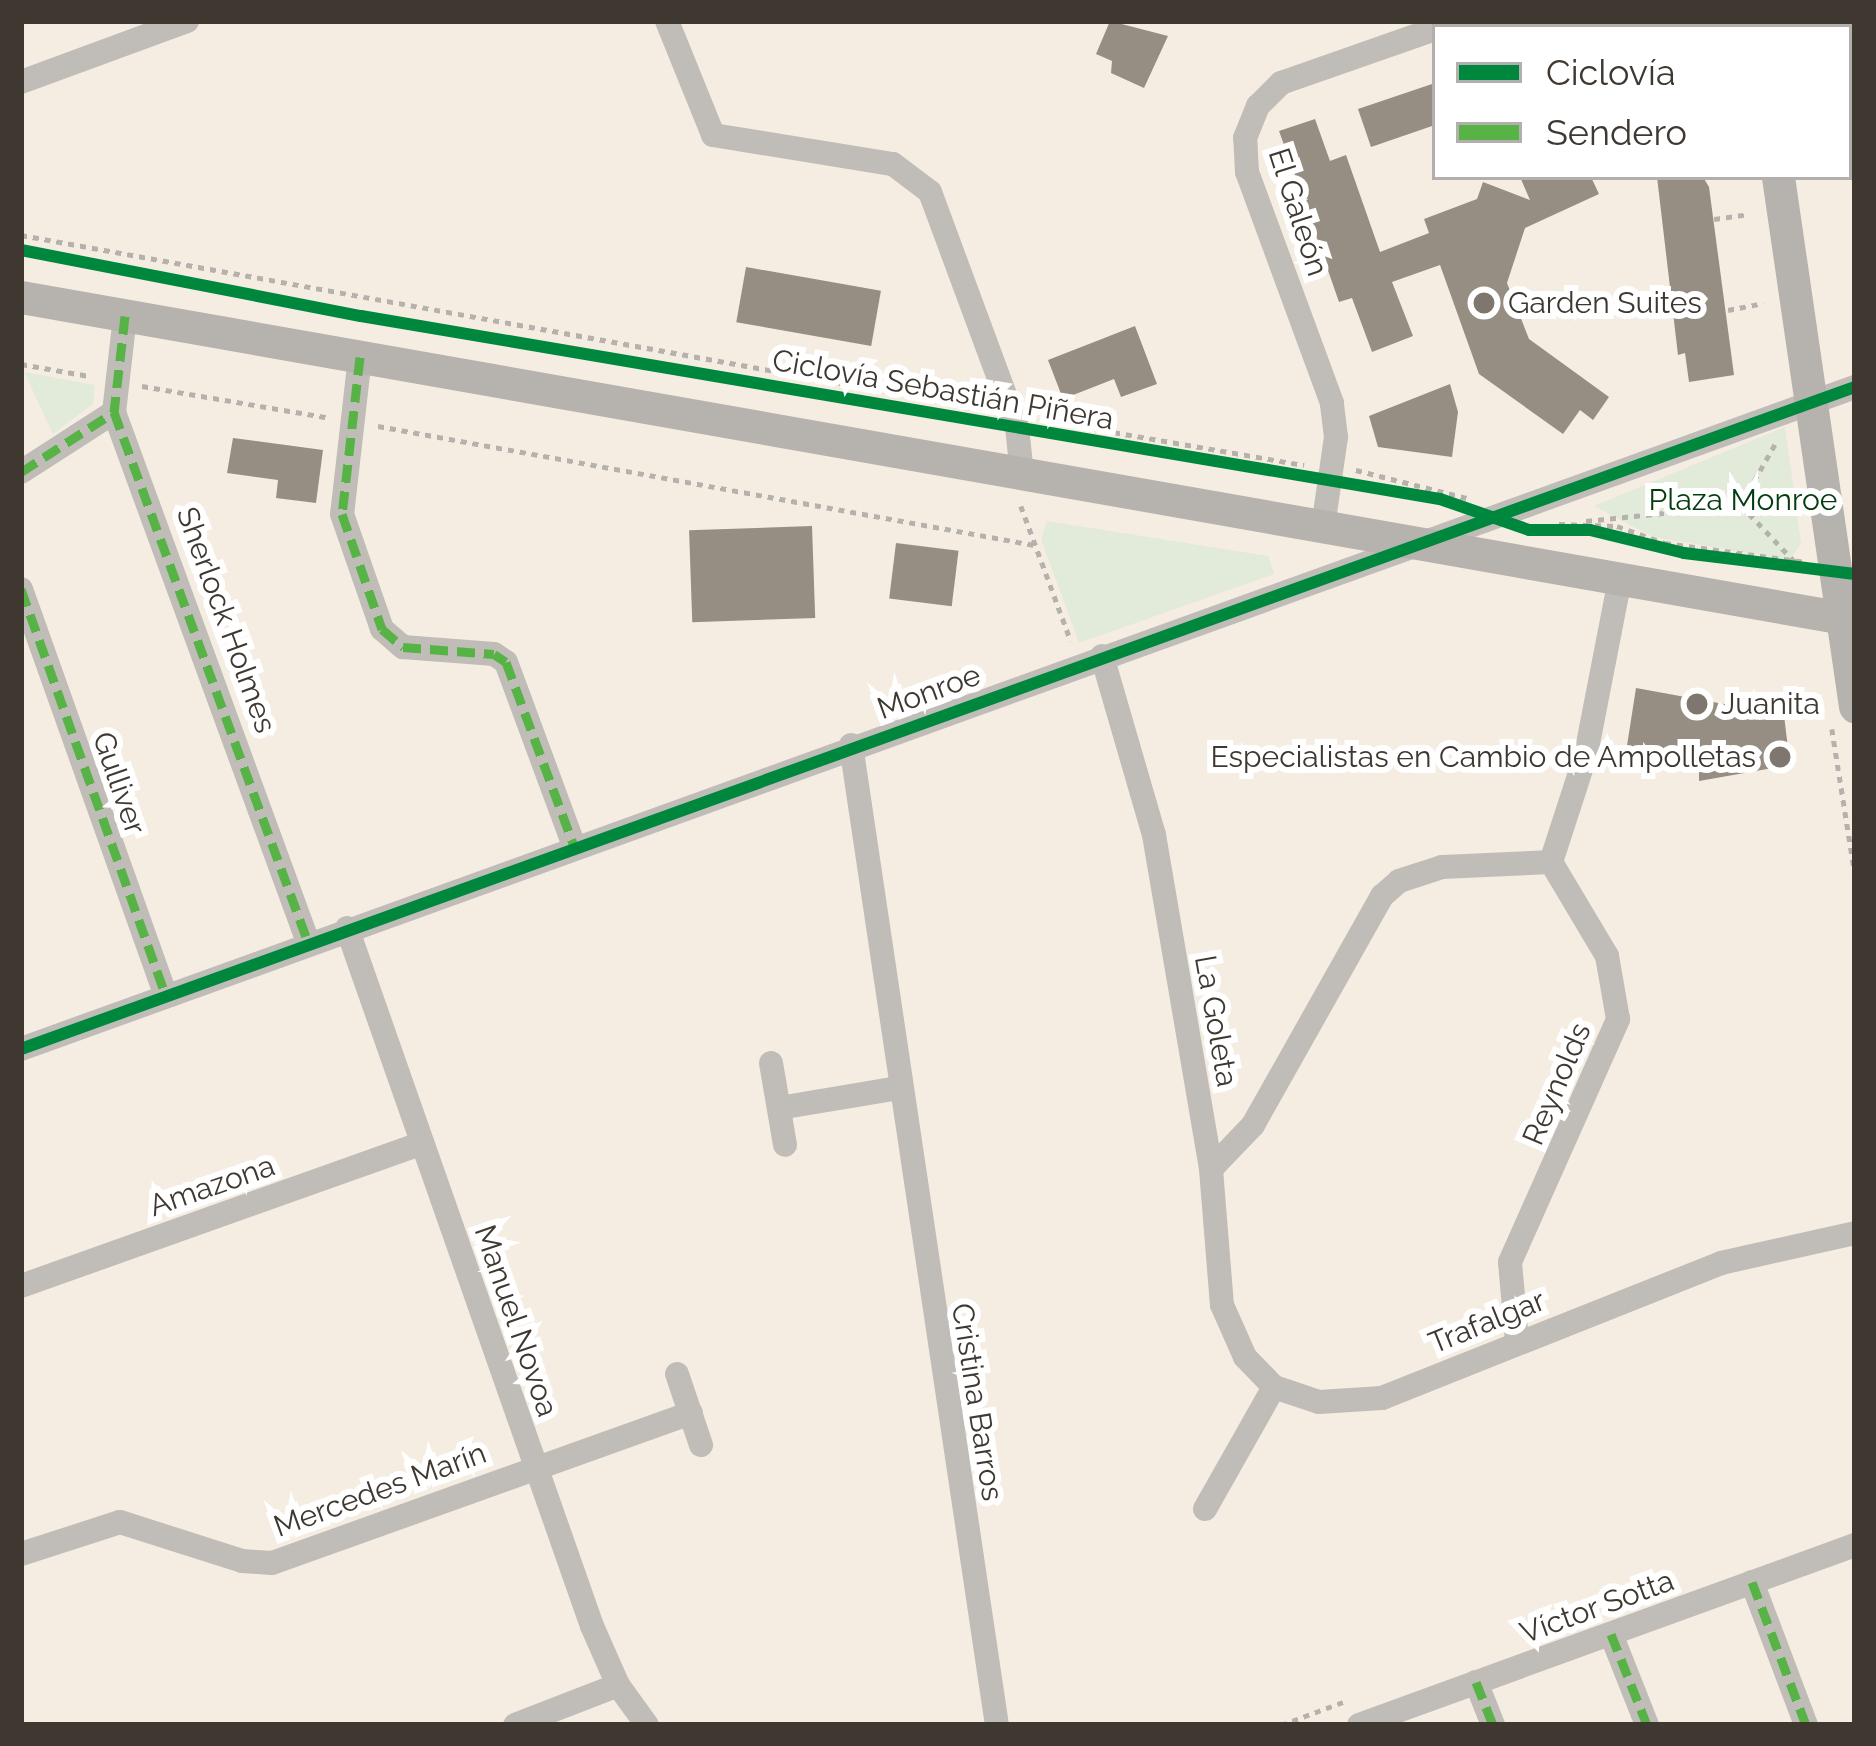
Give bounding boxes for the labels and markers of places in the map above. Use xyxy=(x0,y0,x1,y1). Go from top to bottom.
place label: Garden Suites xyxy=(1508,285,1702,321)
marker: Garden Suites xyxy=(1471,290,1497,316)
place label: Juanita xyxy=(1721,686,1820,722)
marker: Juanita xyxy=(1684,691,1710,717)
place label: Especialistas en Cambio de Ampolletas xyxy=(1209,739,1756,775)
marker: Especialistas en Cambio de Ampolletas xyxy=(1767,744,1793,770)

